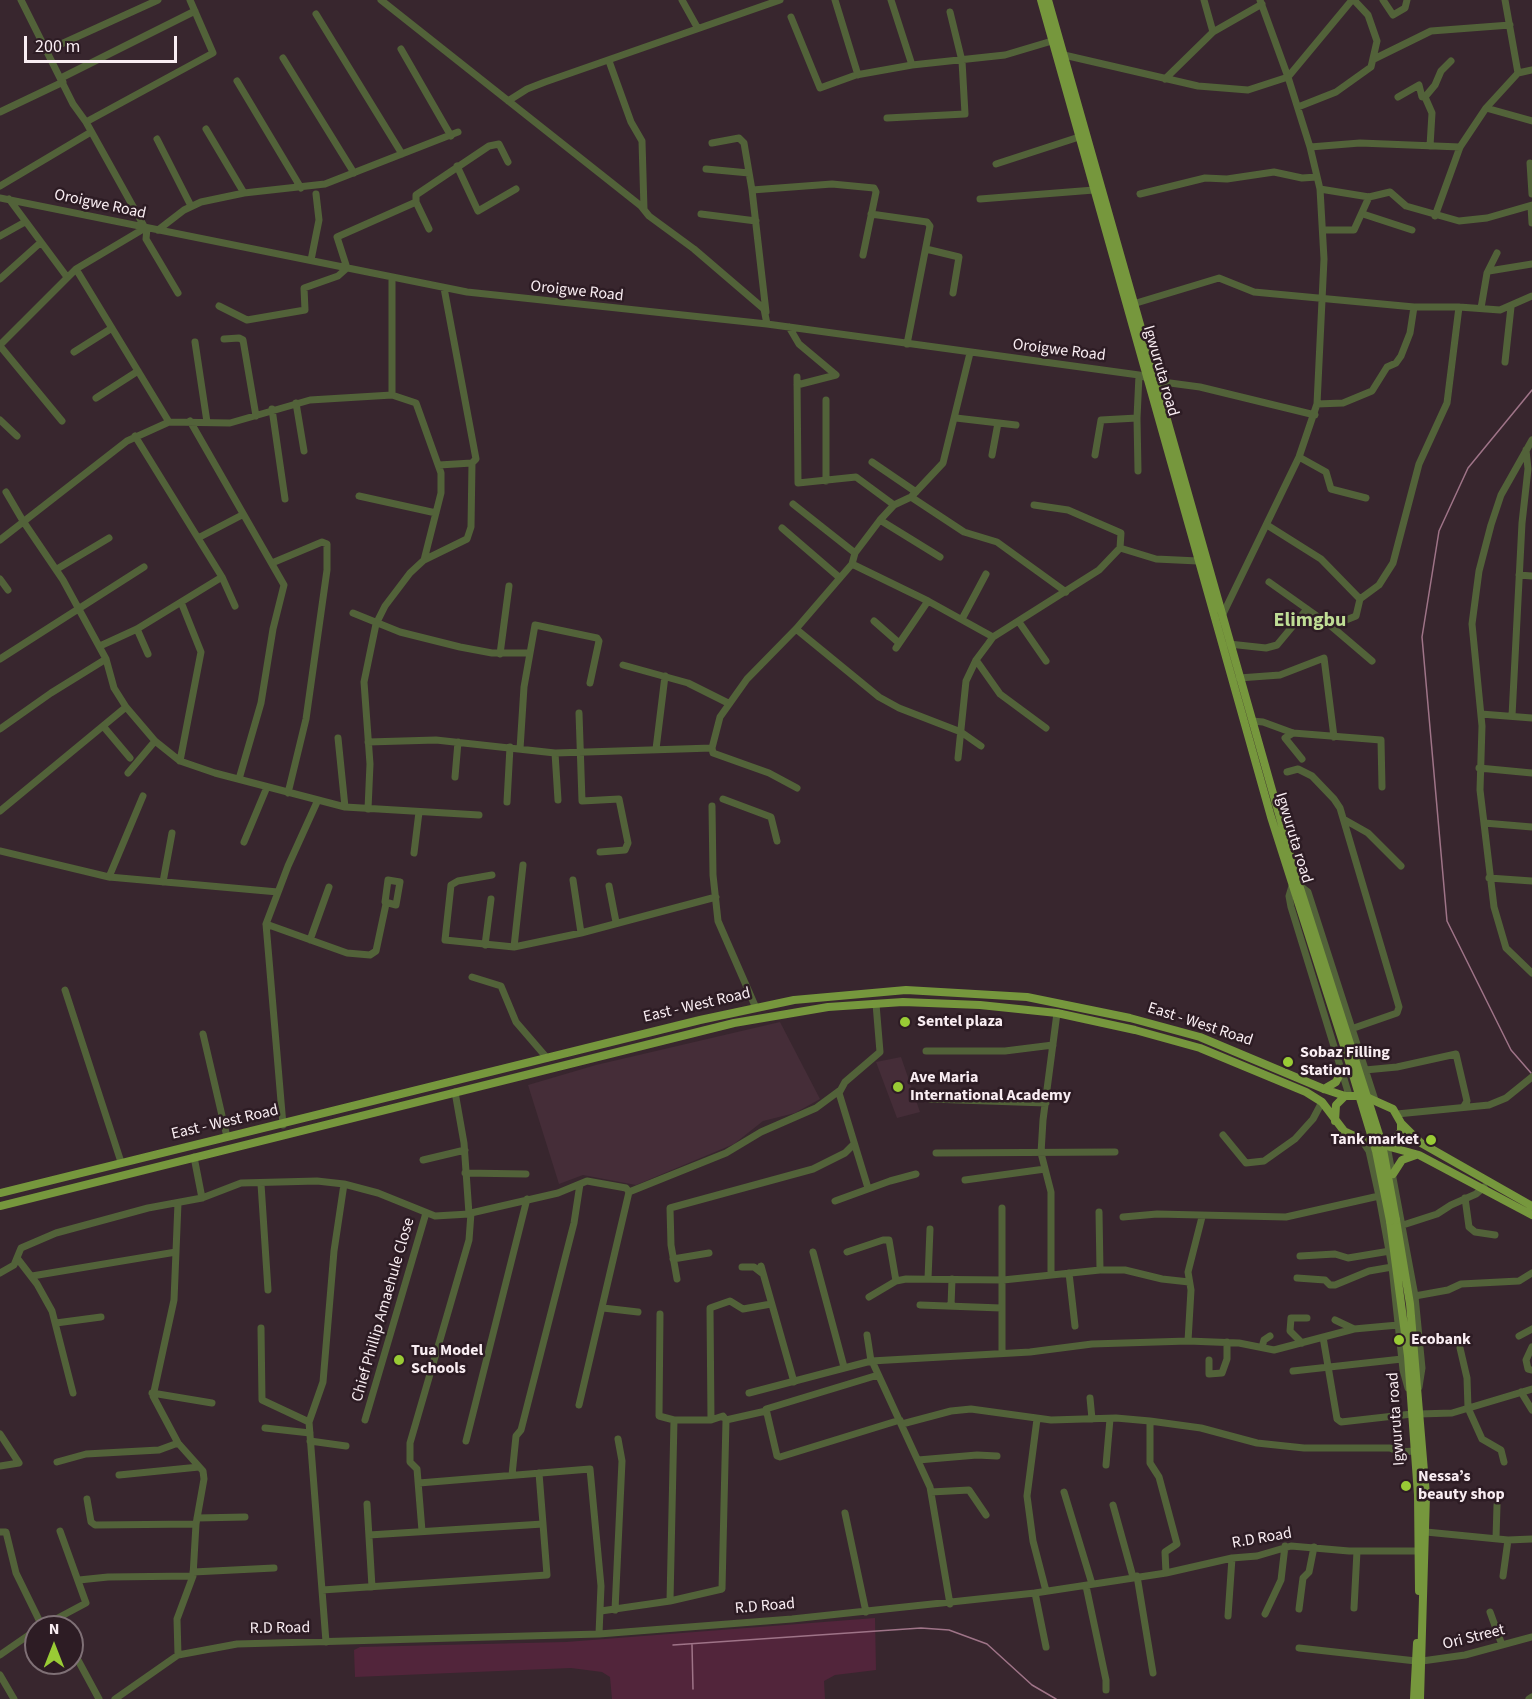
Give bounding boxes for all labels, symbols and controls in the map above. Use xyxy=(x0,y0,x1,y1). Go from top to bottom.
scale bar xyxy=(27,24,180,62)
text: 200 m xyxy=(35,34,80,59)
street label: Oroigwe Road xyxy=(52,186,148,224)
street label: Oroigwe Road xyxy=(529,278,625,306)
street label: Igwuruta road xyxy=(1138,323,1182,419)
street label: Oroigwe Road xyxy=(1011,336,1107,366)
district label: Elimgbu xyxy=(1274,610,1346,634)
street label: Igwuruta road xyxy=(1270,790,1316,886)
street label: East - West Road xyxy=(641,984,753,1028)
street label: East - West Road xyxy=(1145,999,1255,1051)
place label: Sentel plaza xyxy=(917,1012,1003,1032)
marker: Sentel plaza xyxy=(898,1015,912,1029)
place label: Sobaz Filling Station xyxy=(1300,1043,1390,1081)
marker: Sobaz Filling Station xyxy=(1281,1055,1295,1069)
place label: Ave Maria International Academy xyxy=(910,1068,1071,1106)
marker: Ave Maria International Academy xyxy=(891,1080,905,1094)
street label: East - West Road xyxy=(169,1101,281,1145)
place label: Tank market xyxy=(1330,1130,1419,1150)
marker: Tank market xyxy=(1424,1133,1438,1147)
street label: Chief Phillip Amaehule Close xyxy=(349,1216,419,1404)
place label: Ecobank xyxy=(1411,1330,1471,1350)
marker: Ecobank xyxy=(1392,1333,1406,1347)
place label: Tua Model Schools xyxy=(411,1341,483,1379)
marker: Tua Model Schools xyxy=(392,1353,406,1367)
street label: Igwuruta road xyxy=(1384,1372,1410,1466)
place label: Nessa’s beauty shop xyxy=(1418,1467,1505,1505)
marker: Nessa’s beauty shop xyxy=(1399,1479,1413,1493)
street label: R.D Road xyxy=(1231,1524,1293,1554)
street label: R.D Road xyxy=(734,1595,796,1619)
north arrow xyxy=(24,1615,84,1675)
text: N xyxy=(49,1618,59,1640)
street label: R.D Road xyxy=(250,1619,310,1639)
street label: Ori Street xyxy=(1441,1621,1507,1655)

